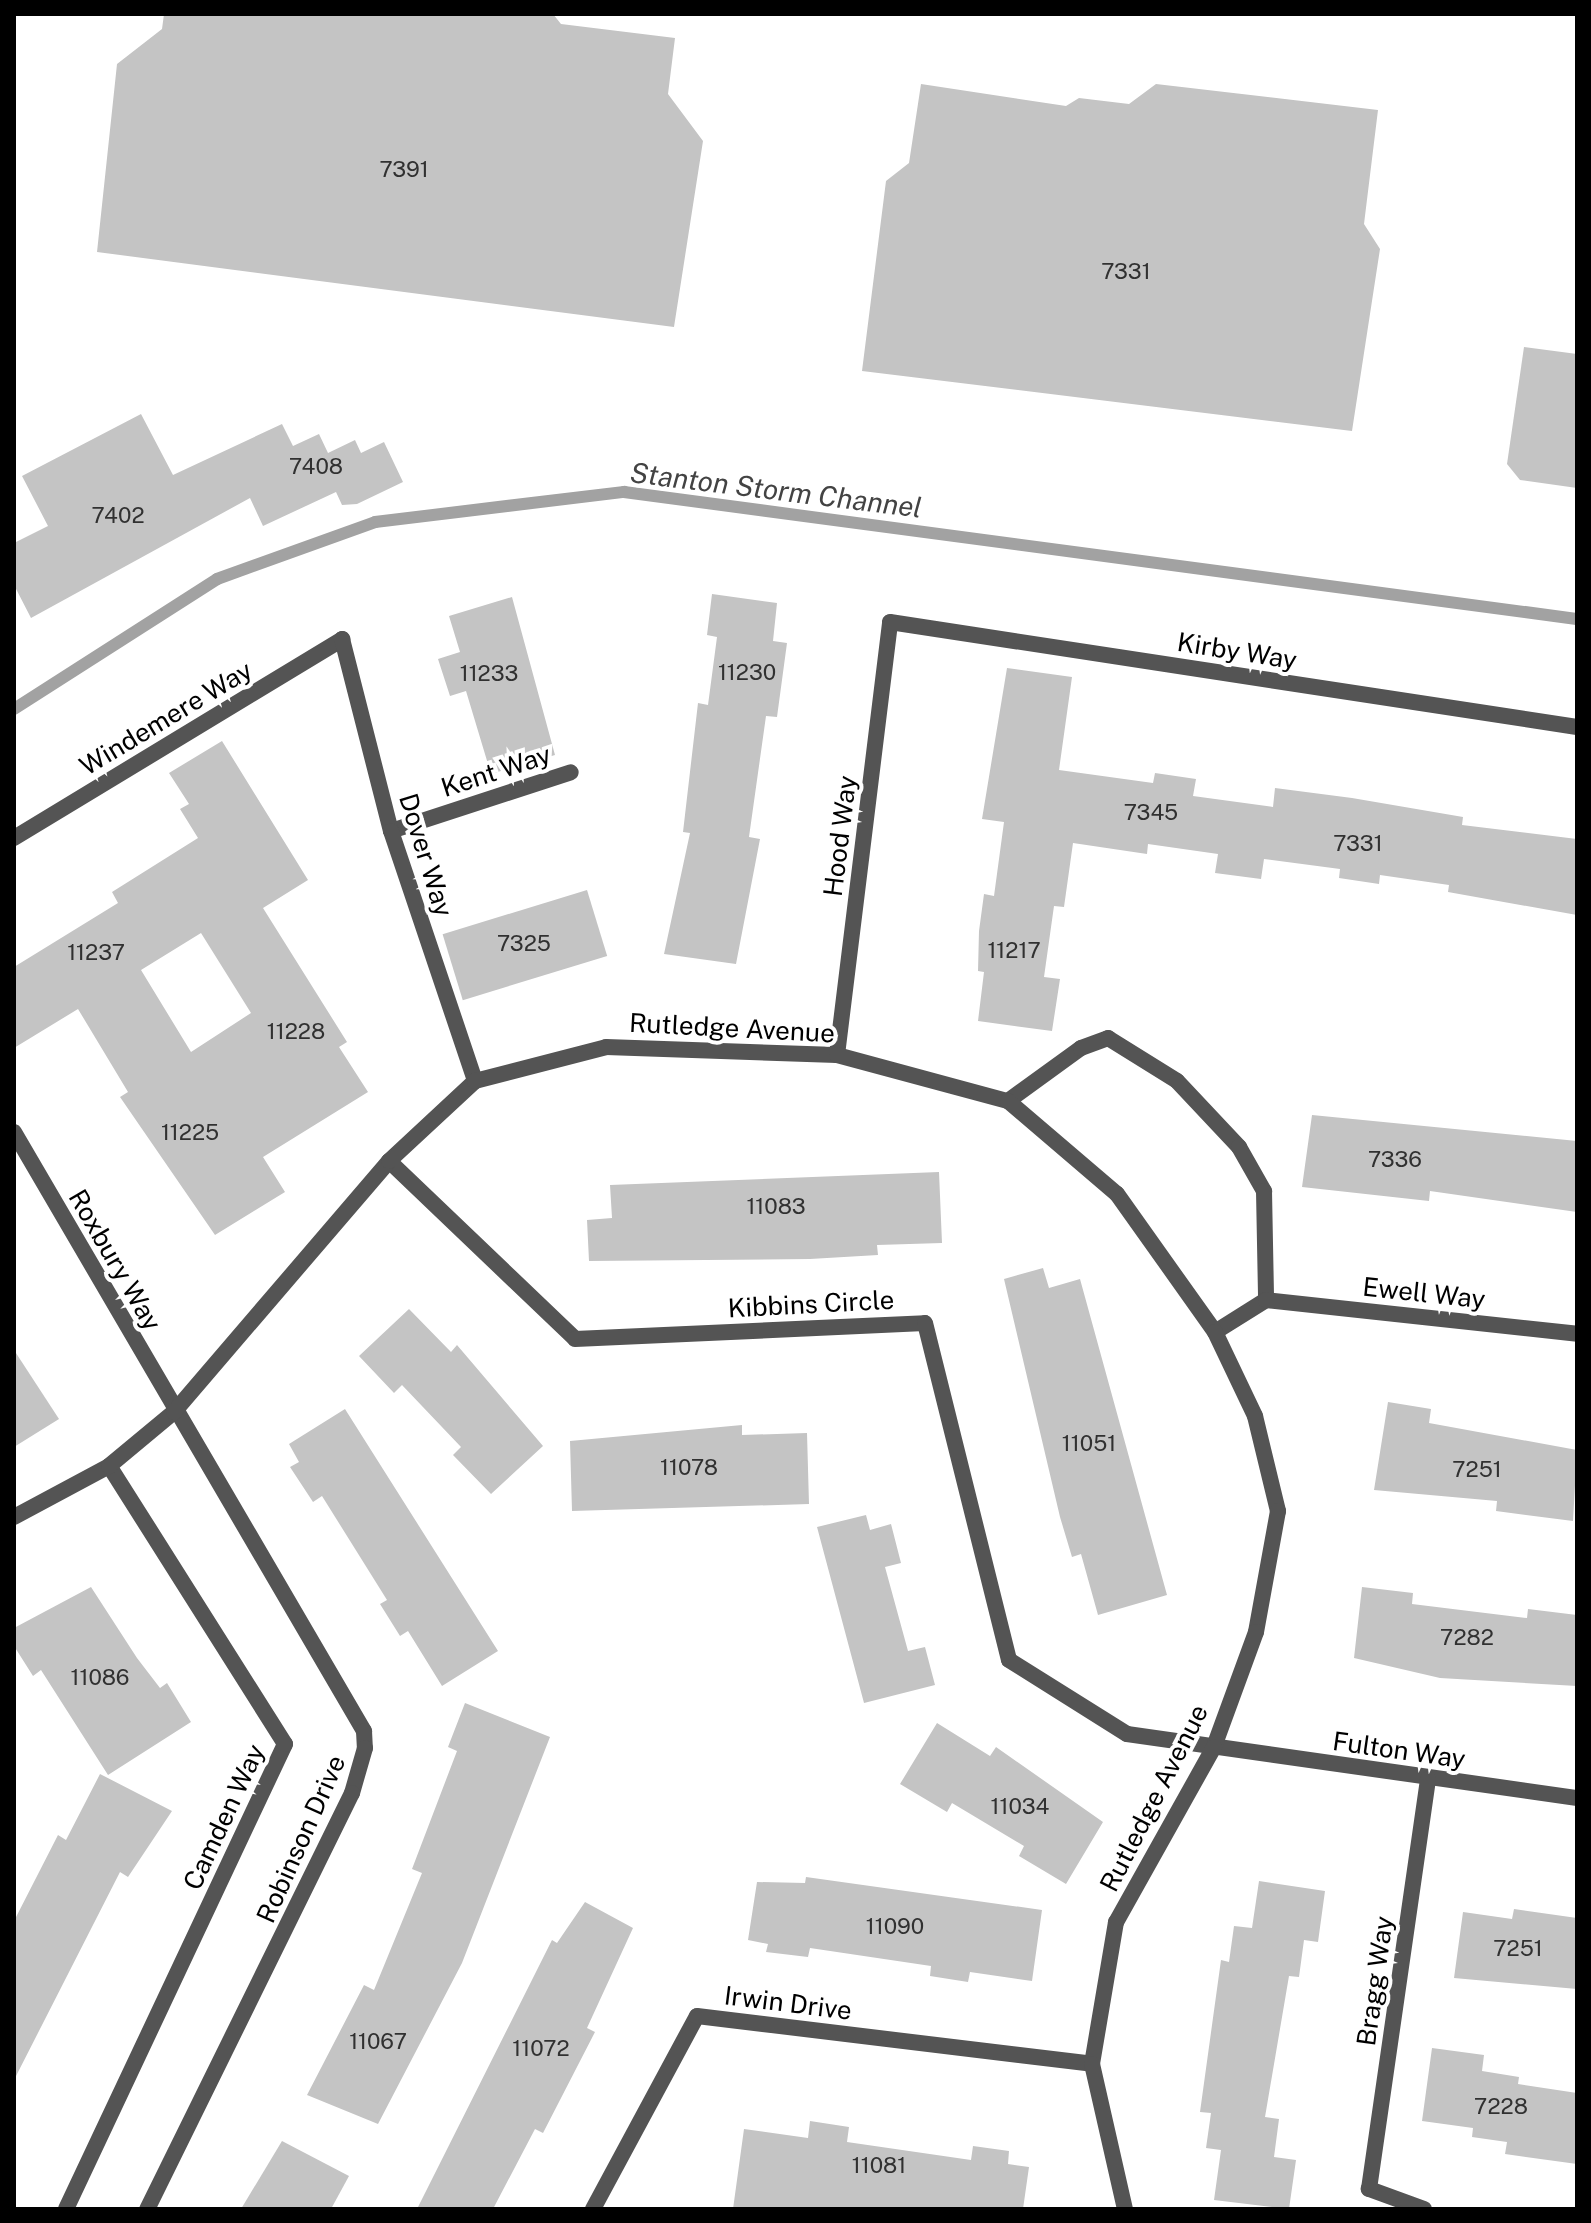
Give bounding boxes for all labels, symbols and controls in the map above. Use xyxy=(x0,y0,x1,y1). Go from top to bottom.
house number: 7391 xyxy=(379,157,429,183)
house number: 7331 xyxy=(1101,259,1151,285)
house number: 7408 xyxy=(289,454,343,480)
water label: Stanton Storm Channel xyxy=(628,455,924,525)
house number: 7402 xyxy=(91,503,145,529)
street label: Kirby Way xyxy=(1175,626,1299,676)
street label: Windemere Way xyxy=(74,654,258,782)
house number: 11230 xyxy=(718,660,776,686)
house number: 11233 xyxy=(460,661,518,687)
street label: Kent Way xyxy=(437,739,555,803)
street label: Hood Way xyxy=(817,773,863,899)
street label: Dover Way xyxy=(392,789,460,921)
house number: 7345 xyxy=(1124,800,1178,826)
house number: 7331 xyxy=(1333,831,1383,857)
house number: 7325 xyxy=(497,931,551,957)
house number: 11217 xyxy=(987,938,1041,964)
house number: 11237 xyxy=(67,940,125,966)
street label: Rutledge Avenue xyxy=(628,1007,836,1049)
house number: 11228 xyxy=(267,1019,325,1045)
house number: 11225 xyxy=(161,1120,219,1146)
house number: 7336 xyxy=(1368,1147,1422,1173)
street label: Roxbury Way xyxy=(62,1184,168,1336)
house number: 11083 xyxy=(746,1194,806,1220)
street label: Ewell Way xyxy=(1361,1271,1487,1315)
street label: Kibbins Circle xyxy=(727,1284,895,1324)
house number: 11051 xyxy=(1062,1431,1116,1457)
house number: 11078 xyxy=(660,1455,718,1481)
house number: 7251 xyxy=(1452,1457,1502,1483)
house number: 7282 xyxy=(1440,1625,1494,1651)
house number: 11086 xyxy=(70,1665,130,1691)
street label: Rutledge Avenue xyxy=(1093,1699,1215,1897)
street label: Fulton Way xyxy=(1330,1725,1468,1775)
street label: Camden Way xyxy=(177,1739,271,1895)
street label: Robinson Drive xyxy=(250,1750,352,1928)
house number: 11034 xyxy=(991,1794,1049,1820)
house number: 11090 xyxy=(866,1914,924,1940)
street label: Bragg Way xyxy=(1350,1914,1400,2048)
house number: 7251 xyxy=(1493,1936,1543,1962)
street label: Irwin Drive xyxy=(722,1980,854,2026)
house number: 11067 xyxy=(349,2029,407,2055)
house number: 11072 xyxy=(512,2036,570,2062)
house number: 7228 xyxy=(1474,2094,1528,2120)
house number: 11081 xyxy=(852,2153,906,2179)

